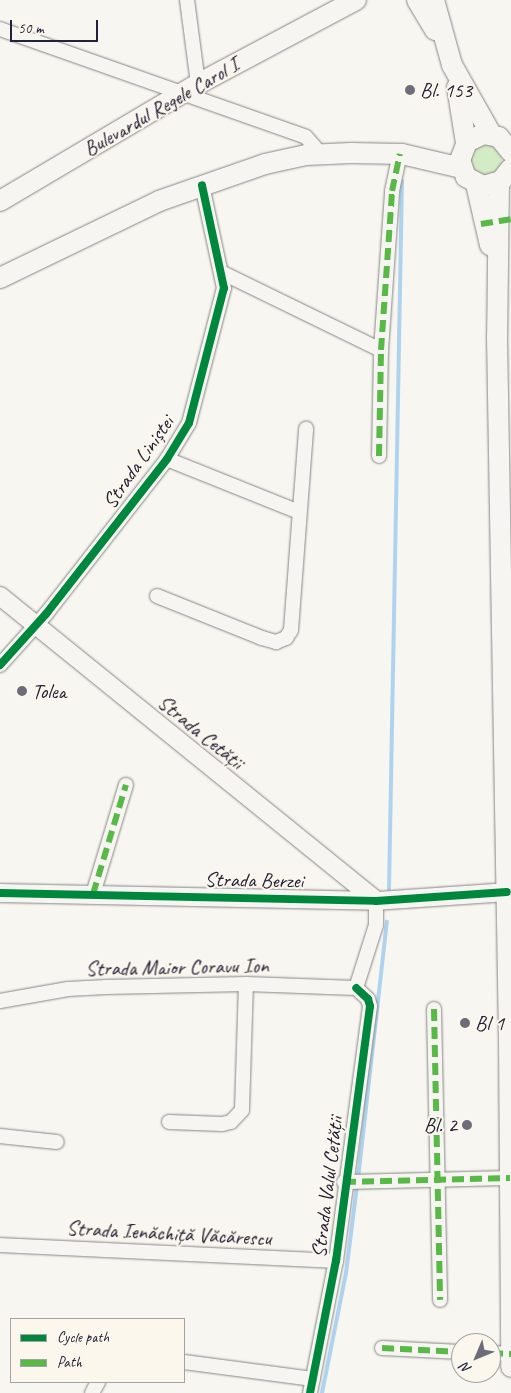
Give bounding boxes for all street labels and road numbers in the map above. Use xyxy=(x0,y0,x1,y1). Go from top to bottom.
street label: Bulevardul Regele Carol I xyxy=(79,52,243,162)
street label: Strada Liniștei xyxy=(97,411,179,513)
street label: Strada Cetății xyxy=(153,690,249,774)
street label: Strada Berzei xyxy=(204,867,304,893)
street label: Strada Maior Coravu Ion xyxy=(86,953,268,981)
street label: Strada Valul Cetății xyxy=(306,1115,348,1259)
street label: Strada Ienăchiță Văcărescu xyxy=(66,1215,272,1251)

